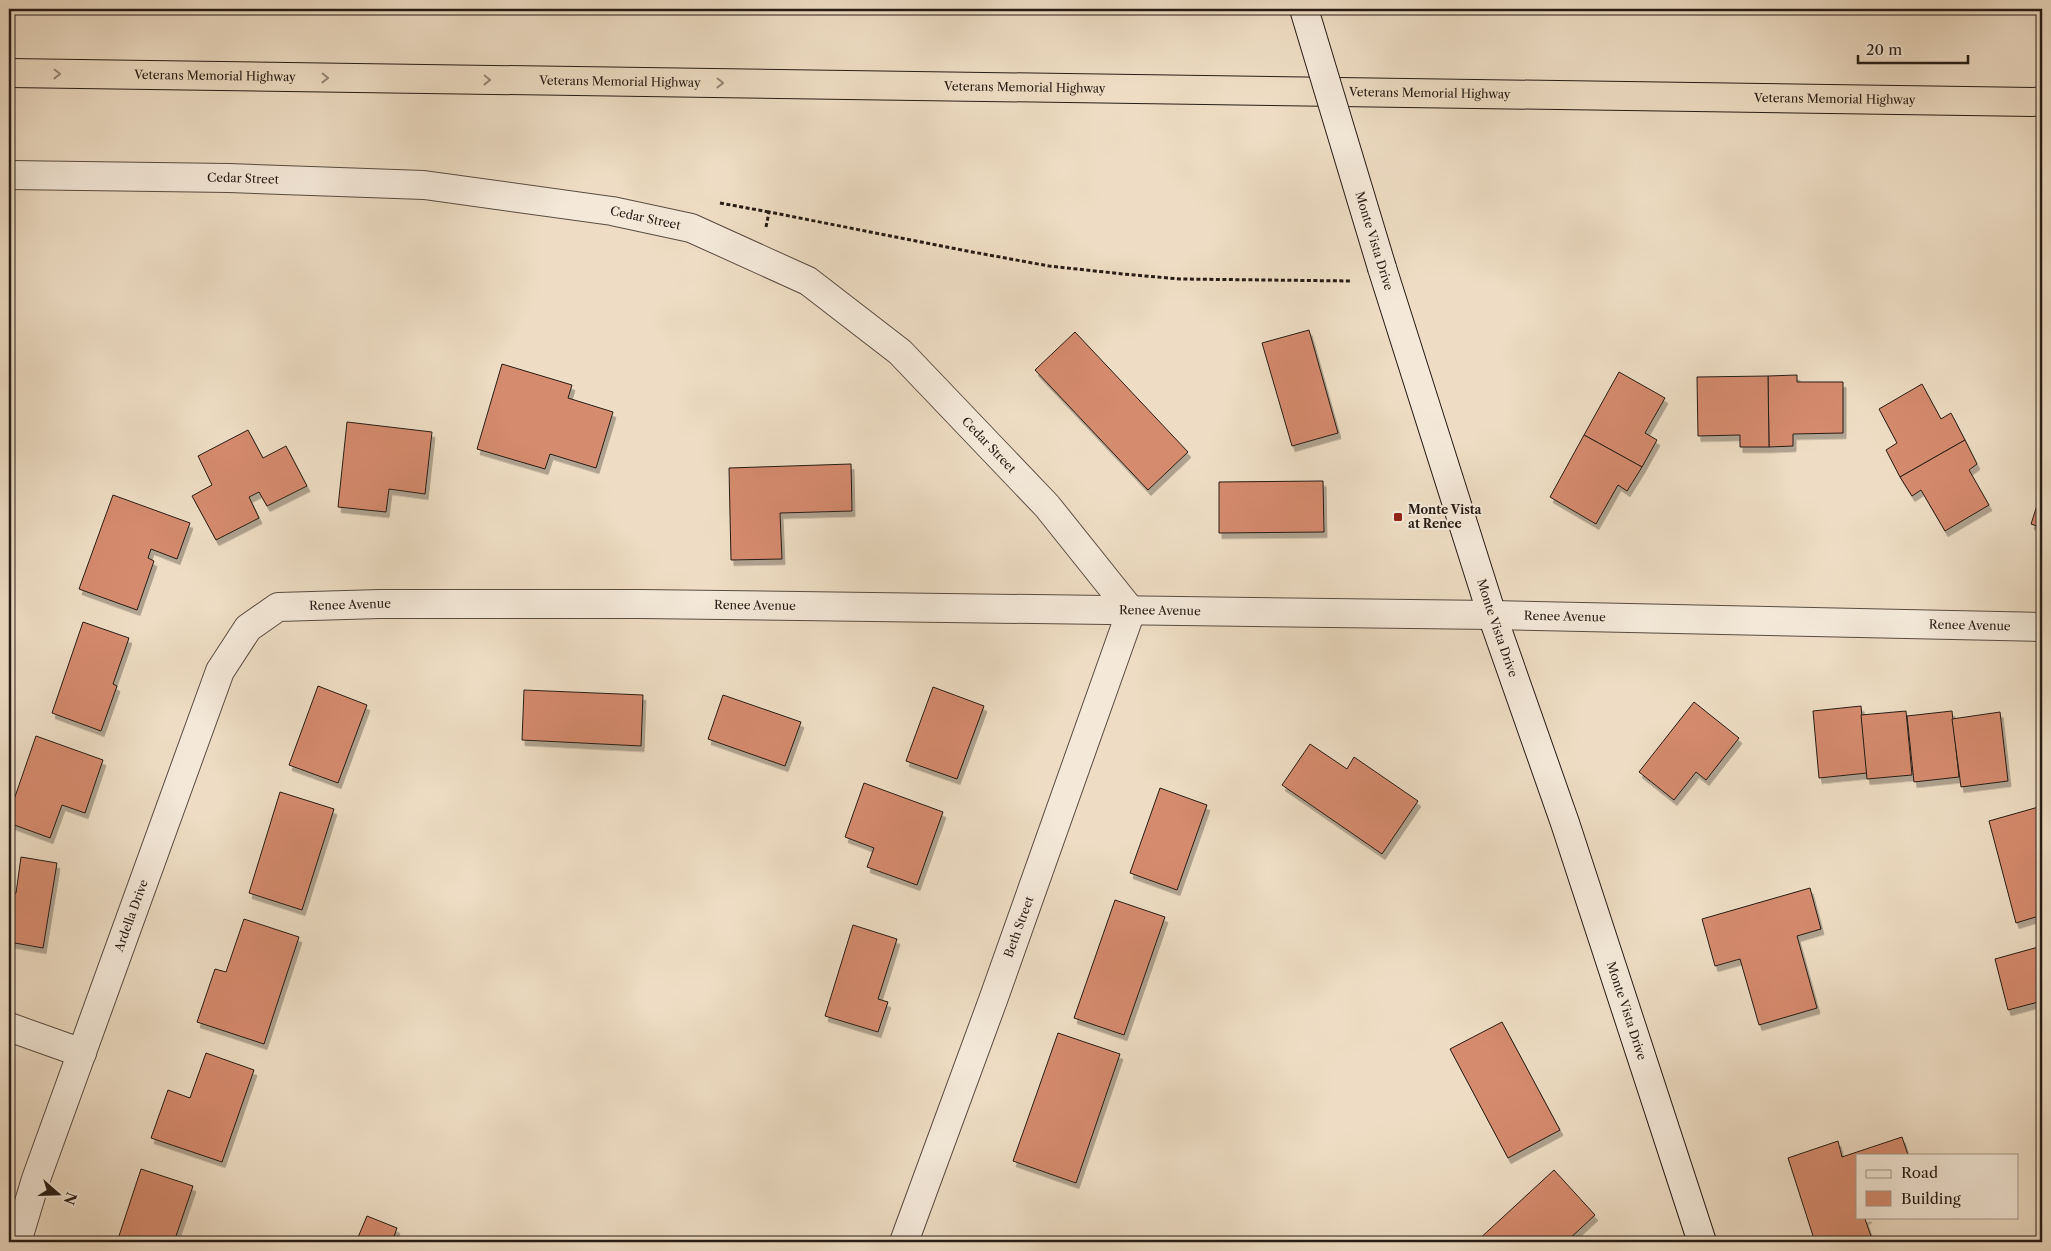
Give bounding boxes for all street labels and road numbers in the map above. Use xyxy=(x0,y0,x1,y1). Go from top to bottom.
street label: Veterans Memorial Highway xyxy=(133,67,296,84)
street label: Veterans Memorial Highway xyxy=(538,73,701,90)
street label: Veterans Memorial Highway xyxy=(943,78,1106,96)
street label: Veterans Memorial Highway xyxy=(1348,84,1511,101)
street label: Veterans Memorial Highway xyxy=(1753,90,1916,107)
street label: Cedar Street xyxy=(207,170,280,187)
street label: Monte Vista Drive xyxy=(1352,190,1397,292)
street label: Cedar Street xyxy=(609,203,683,233)
street label: Cedar Street xyxy=(959,414,1020,476)
street label: Monte Vista Drive xyxy=(1474,577,1521,679)
street label: Renee Avenue xyxy=(309,596,391,613)
street label: Renee Avenue xyxy=(714,597,796,613)
street label: Renee Avenue xyxy=(1119,602,1201,618)
street label: Renee Avenue xyxy=(1524,608,1606,624)
street label: Renee Avenue xyxy=(1929,617,2011,633)
street label: Ardella Drive xyxy=(111,877,151,954)
street label: Beth Street xyxy=(1001,893,1037,959)
street label: Monte Vista Drive xyxy=(1604,959,1650,1062)

